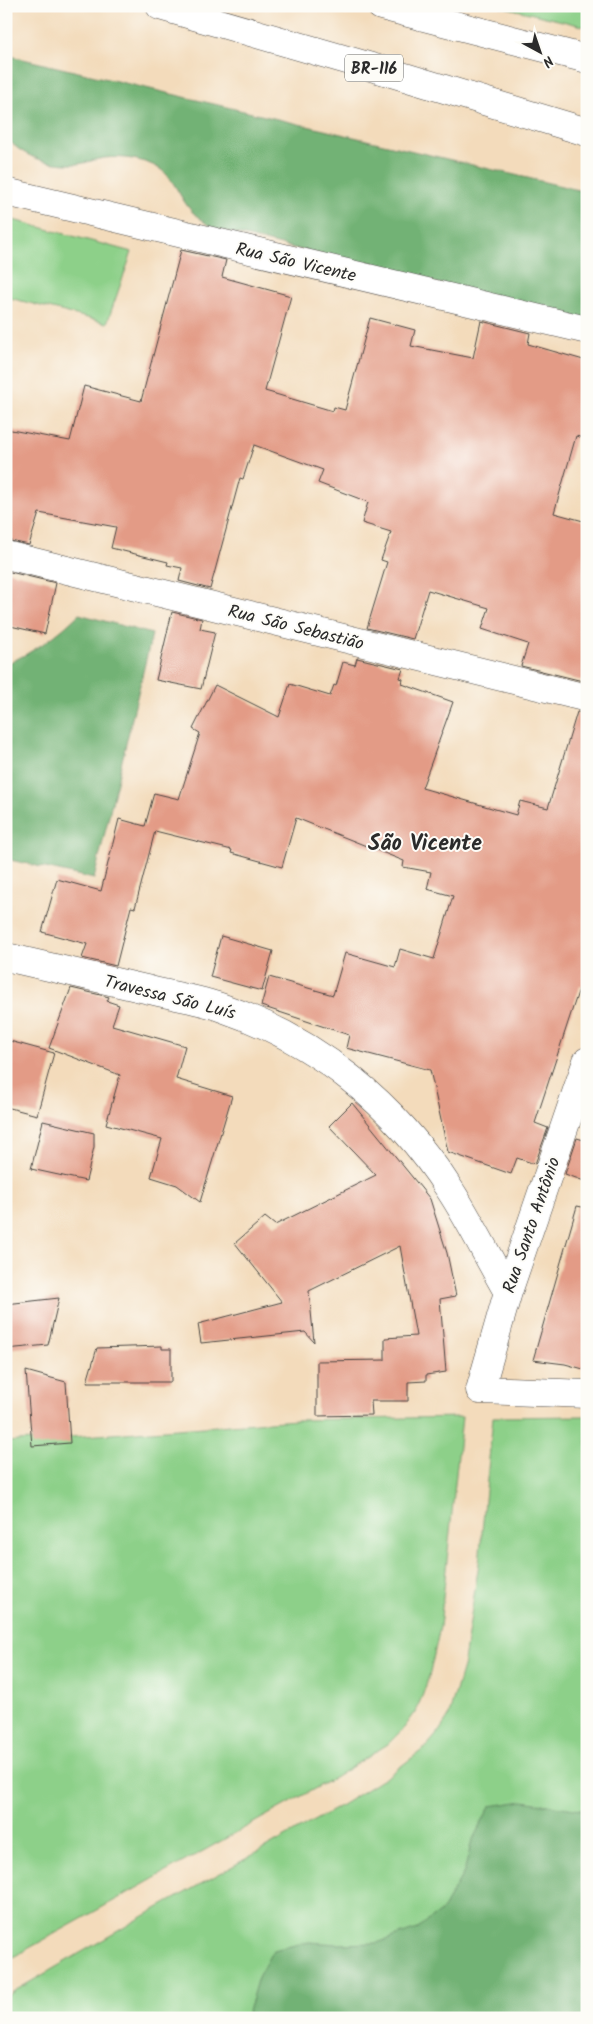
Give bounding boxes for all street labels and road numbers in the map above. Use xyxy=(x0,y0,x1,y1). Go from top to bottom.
road number: BR-116 xyxy=(345,54,403,82)
street label: Rua São Vicente xyxy=(233,236,359,291)
street label: Rua São Sebastião xyxy=(225,598,367,659)
street label: Travessa São Luís xyxy=(101,968,239,1029)
street label: Rua Santo Antônio xyxy=(496,1153,569,1298)

